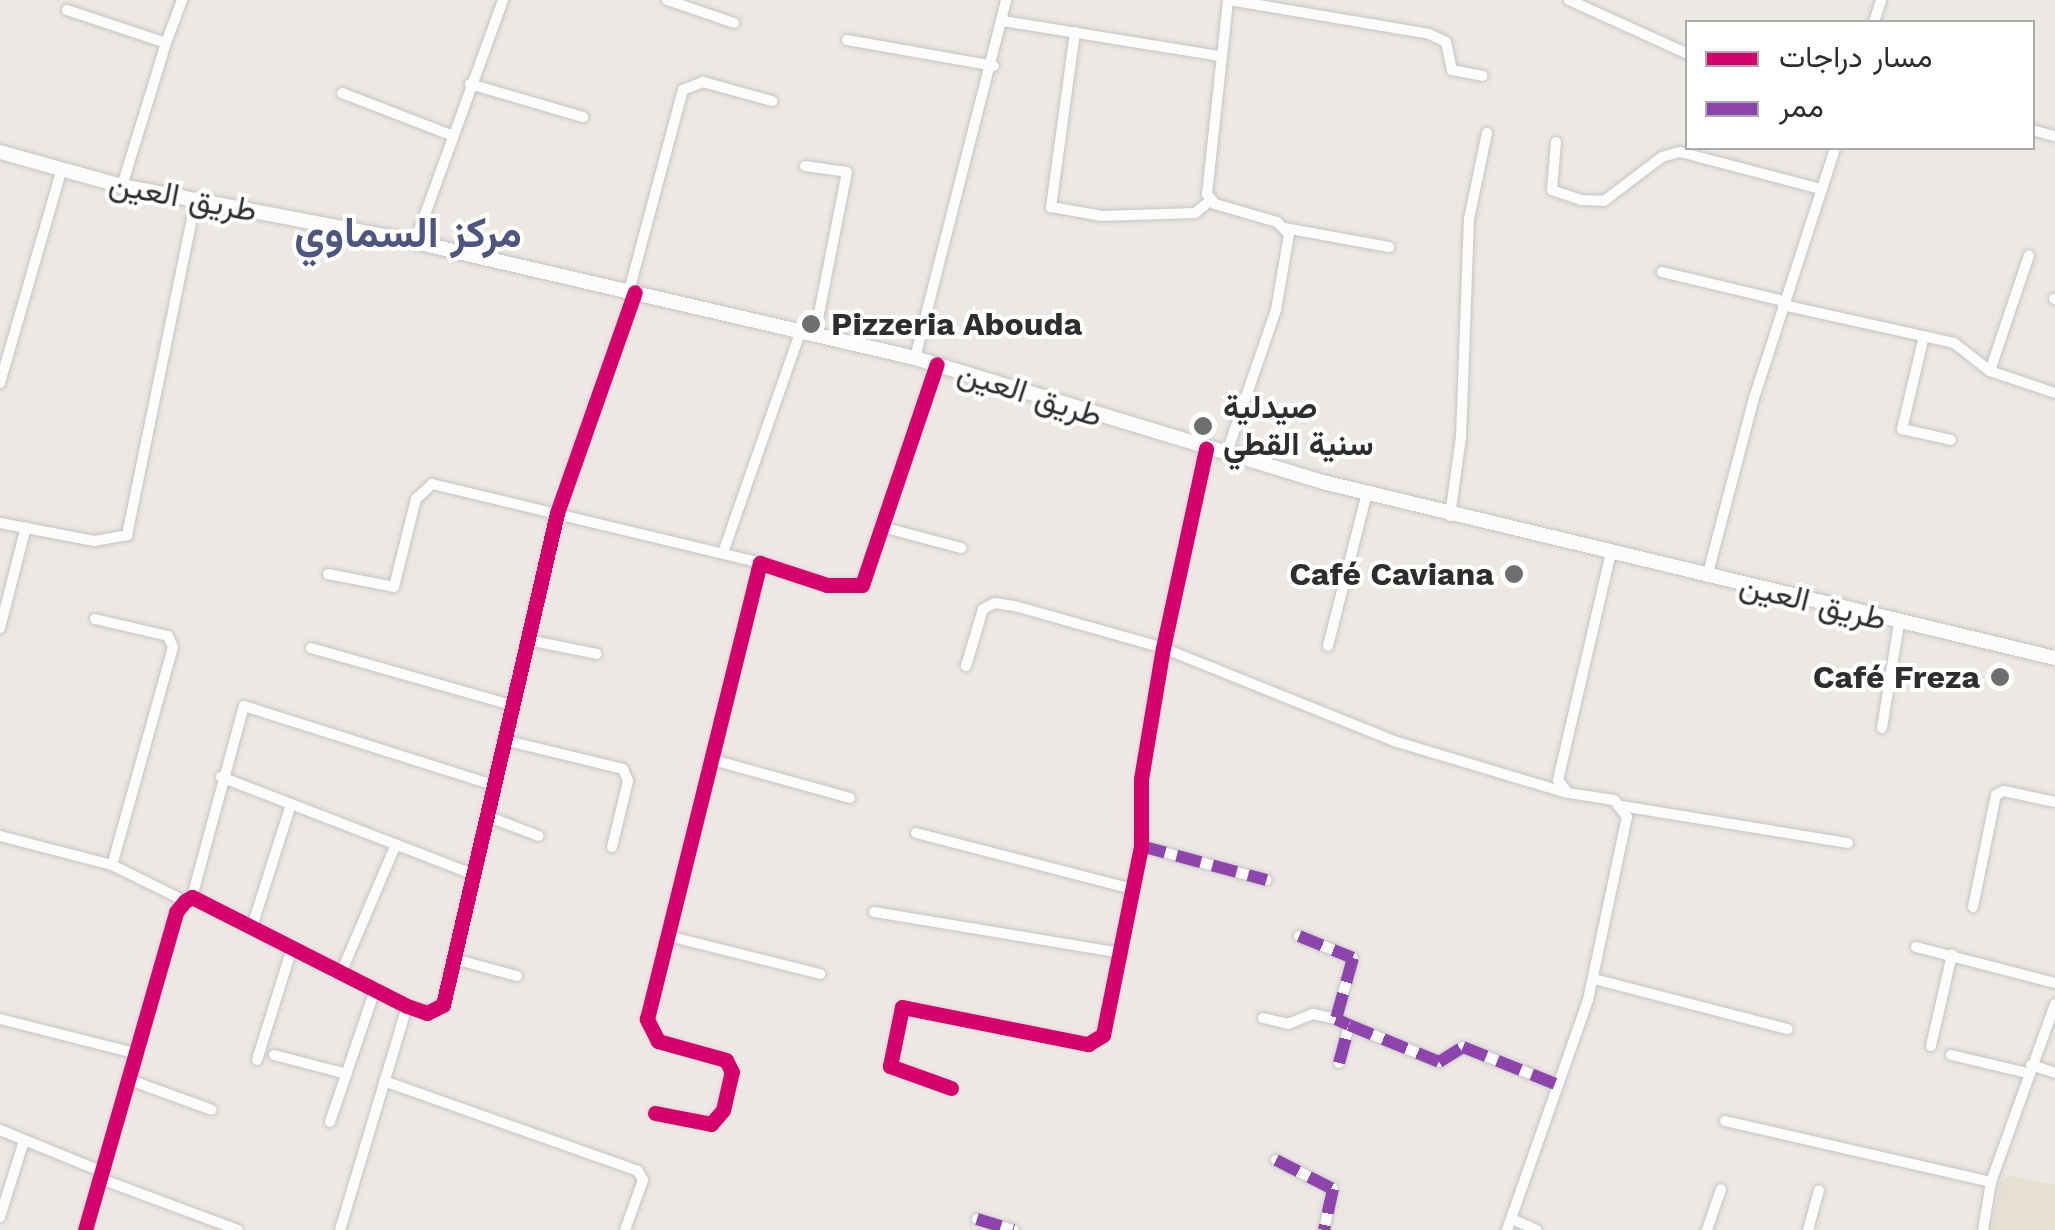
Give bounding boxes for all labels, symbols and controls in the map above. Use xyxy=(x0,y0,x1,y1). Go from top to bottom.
legend xyxy=(1685,20,2035,150)
text: مسار دراجات xyxy=(1779,39,1932,74)
text: ممر xyxy=(1779,89,1824,124)
street label: طريق العين xyxy=(106,164,260,230)
district label: مركز السماوي xyxy=(294,208,522,258)
place label: Pizzeria Abouda xyxy=(831,305,1083,343)
marker: Pizzeria Abouda xyxy=(800,313,822,335)
street label: طريق العين xyxy=(953,353,1107,435)
place label: صيدلية سنية القطي xyxy=(1223,389,1374,464)
marker: صيدلية سنية القطي xyxy=(1192,415,1214,437)
place label: Café Caviana xyxy=(1289,555,1494,593)
marker: Café Caviana xyxy=(1503,563,1525,585)
street label: طريق العين xyxy=(1736,565,1890,639)
place label: Café Freza xyxy=(1813,658,1980,696)
marker: Café Freza xyxy=(1989,666,2011,688)

